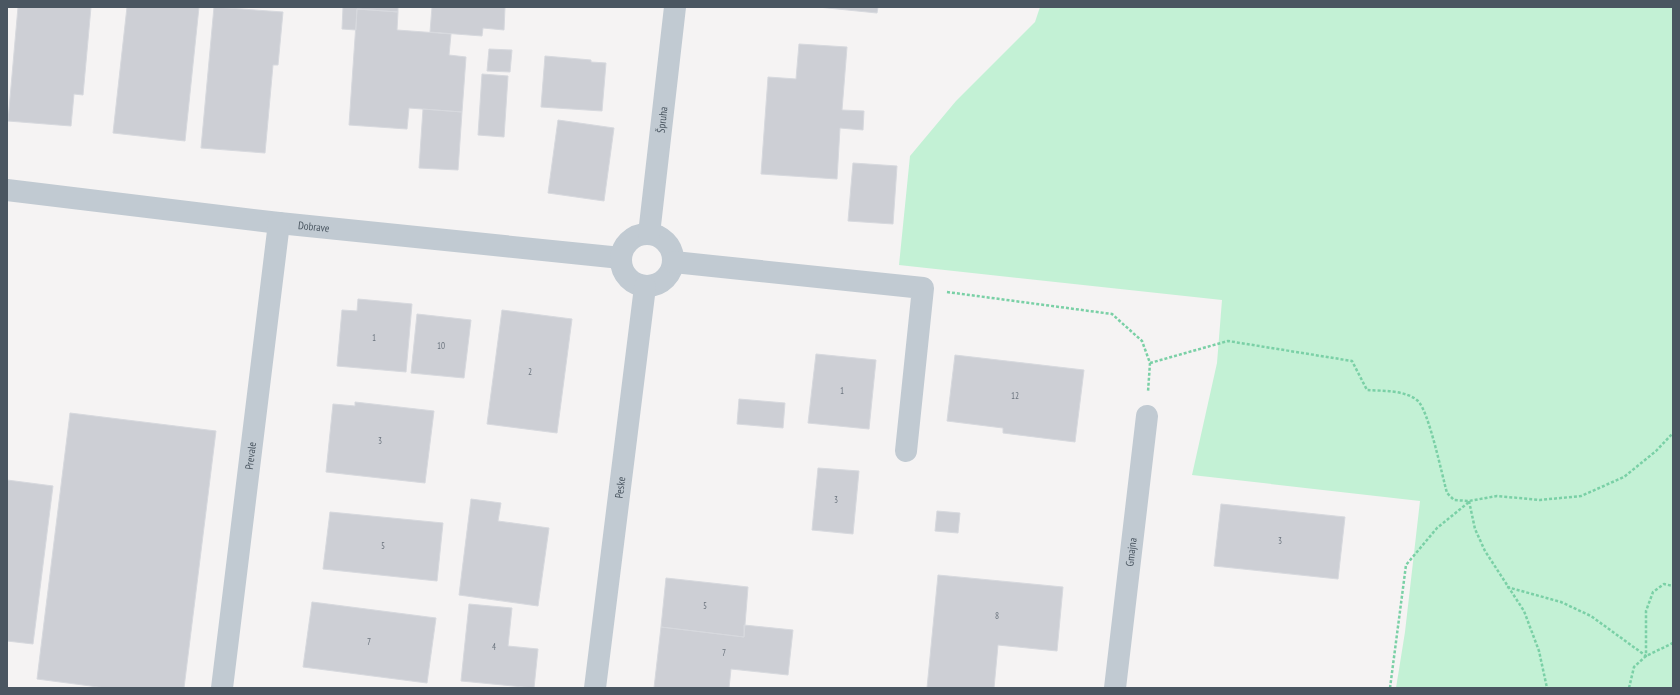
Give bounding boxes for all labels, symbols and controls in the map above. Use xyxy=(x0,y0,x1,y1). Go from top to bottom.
street label: Špruha xyxy=(654,106,671,134)
street label: Dobrave xyxy=(297,218,331,235)
house number: 1 xyxy=(372,332,376,343)
house number: 10 xyxy=(437,340,445,351)
house number: 2 xyxy=(528,366,532,377)
house number: 1 xyxy=(840,385,844,396)
house number: 12 xyxy=(1011,390,1019,401)
house number: 3 xyxy=(378,435,382,446)
street label: Prevale xyxy=(242,441,259,470)
street label: Peske xyxy=(612,475,628,499)
house number: 3 xyxy=(834,494,838,505)
house number: 3 xyxy=(1278,535,1282,546)
street label: Gmajna xyxy=(1122,537,1140,567)
house number: 5 xyxy=(381,540,385,551)
house number: 5 xyxy=(703,600,707,611)
house number: 8 xyxy=(995,610,999,621)
house number: 7 xyxy=(367,636,371,647)
house number: 4 xyxy=(492,641,496,652)
house number: 7 xyxy=(722,647,726,658)

